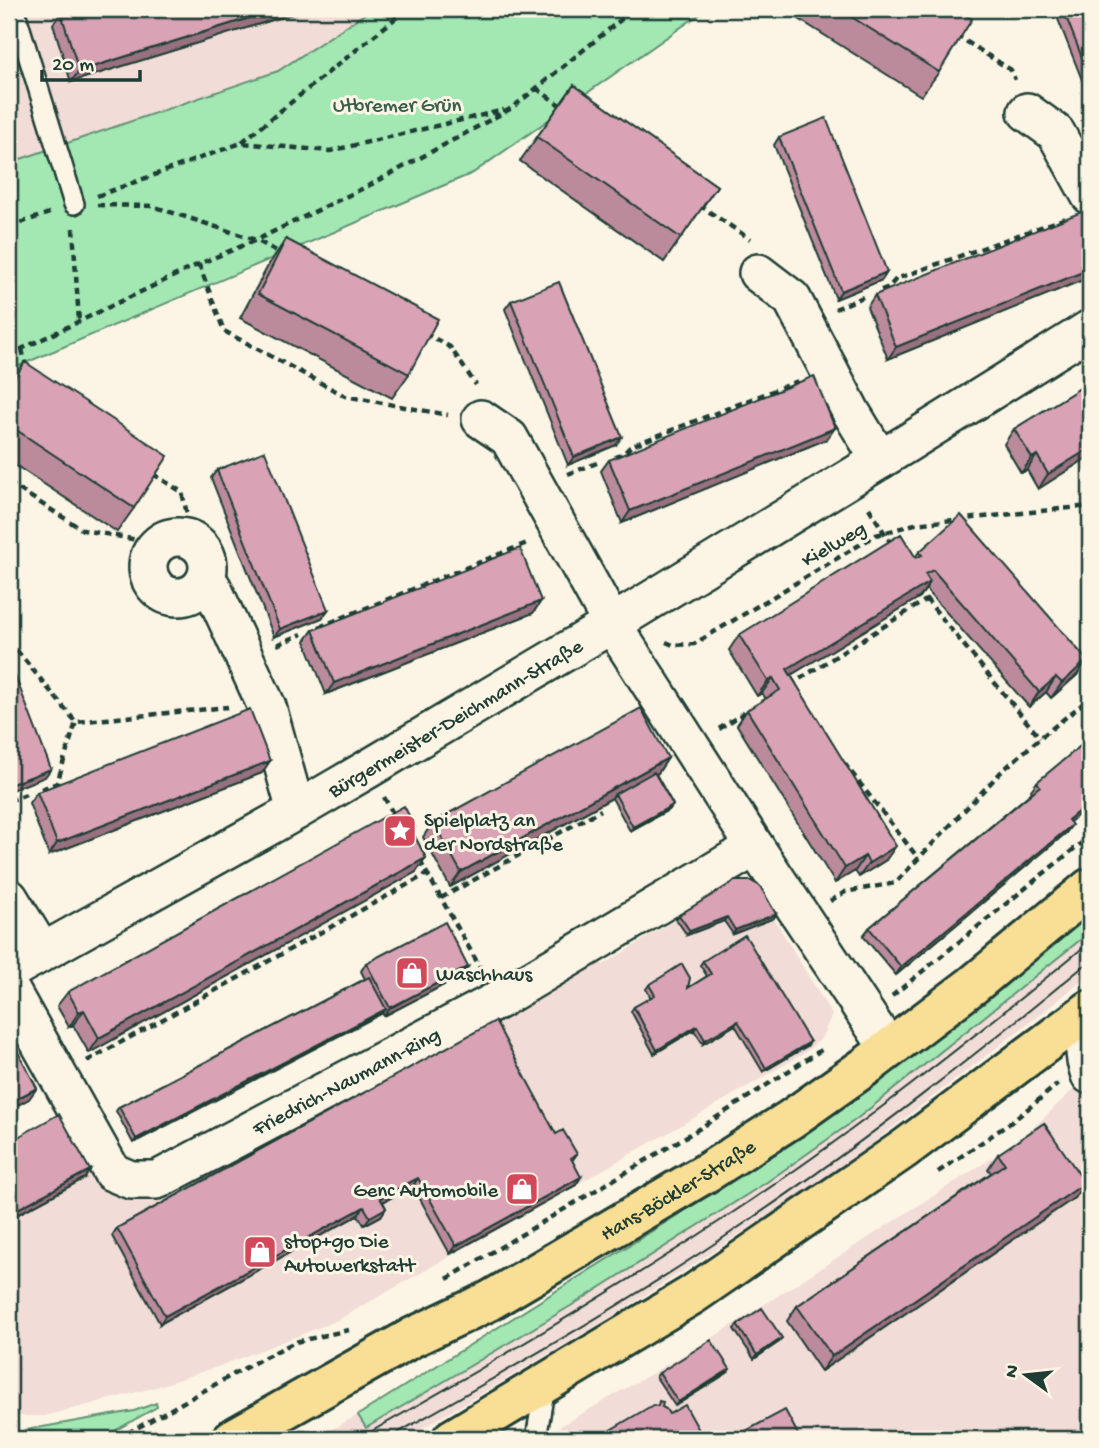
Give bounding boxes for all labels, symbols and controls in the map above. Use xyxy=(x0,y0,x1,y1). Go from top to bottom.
scale bar xyxy=(42,38,140,82)
text: 20 m xyxy=(52,54,94,79)
park label: Utbremer Grün xyxy=(333,95,461,120)
street label: Kielweg xyxy=(798,518,872,575)
street label: Bürgermeister-Deichmann-Straße xyxy=(324,635,589,806)
place label: Spielplatz an der Nordstraße xyxy=(424,810,564,859)
place icon: Spielplatz an der Nordstraße xyxy=(381,812,419,850)
shop icon: Waschhaus xyxy=(393,954,431,992)
place label: Waschhaus xyxy=(436,964,533,989)
street label: Friedrich-Naumann-Ring xyxy=(248,1024,446,1144)
street label: Hans-Böckler-Straße xyxy=(597,1135,763,1248)
shop icon: Genc Automobile xyxy=(503,1170,541,1208)
place label: Genc Automobile xyxy=(353,1180,499,1205)
place label: stop+go Die Autowerkstatt xyxy=(284,1231,417,1280)
shop icon: stop+go Die Autowerkstatt xyxy=(241,1233,279,1271)
north arrow xyxy=(990,1340,1060,1410)
text: N xyxy=(1000,1363,1026,1380)

